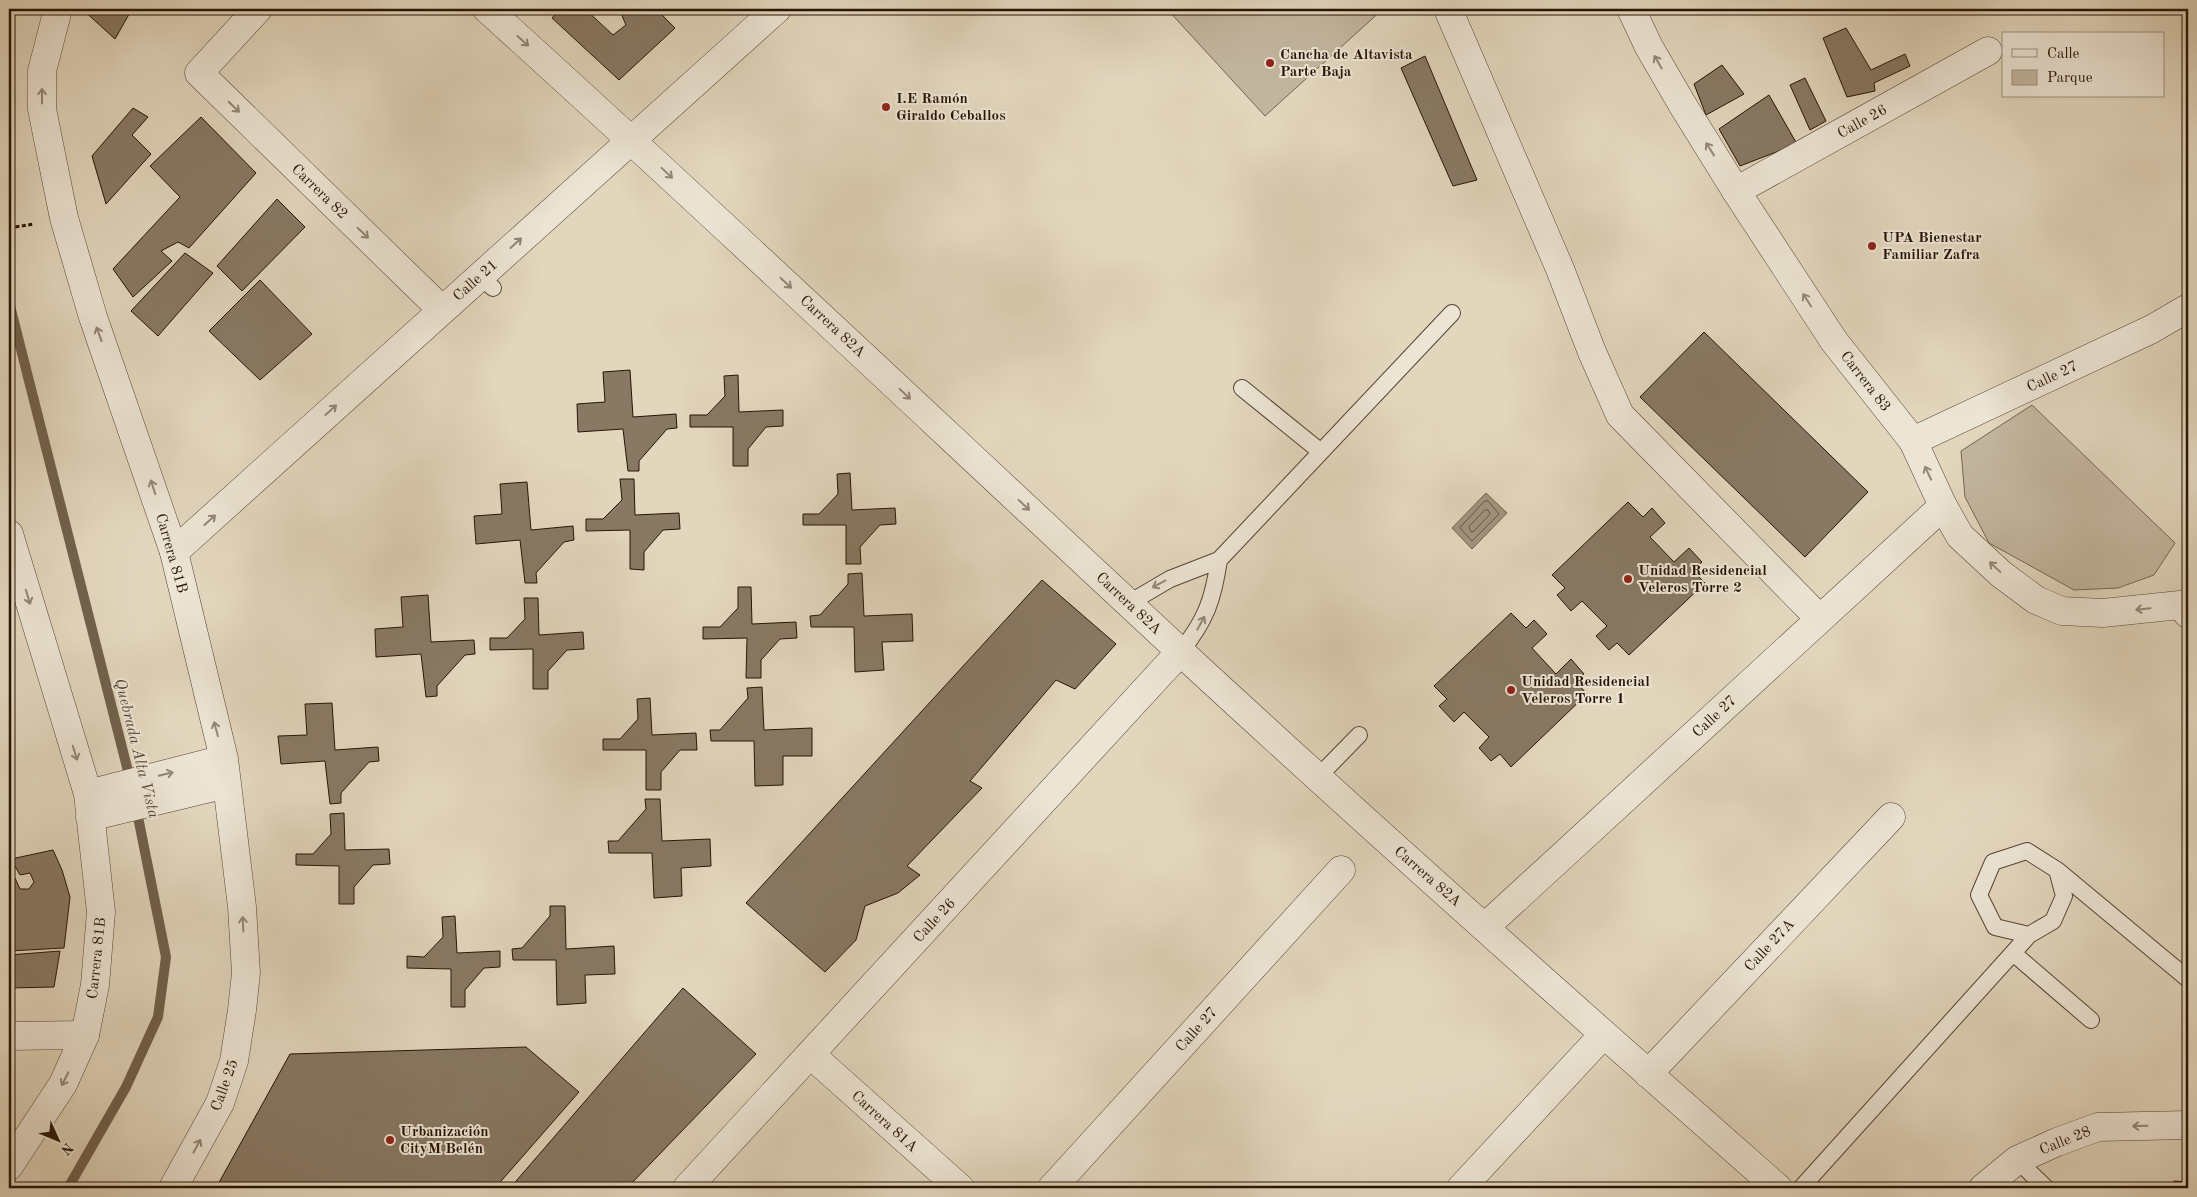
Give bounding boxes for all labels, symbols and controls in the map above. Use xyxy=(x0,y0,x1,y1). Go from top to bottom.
legend xyxy=(2002,32,2164,98)
one-way arrow xyxy=(516,36,529,47)
text: Calle xyxy=(2047,47,2080,62)
place label: Cancha de Altavista Parte Baja xyxy=(1280,48,1413,80)
one-way arrow xyxy=(1652,55,1662,69)
marker: Cancha de Altavista Parte Baja xyxy=(1264,57,1276,69)
text: Parque xyxy=(2047,71,2093,86)
one-way arrow xyxy=(37,88,47,104)
place label: I.E Ramón Giraldo Ceballos xyxy=(896,92,1006,124)
one-way arrow xyxy=(227,101,240,113)
marker: I.E Ramón Giraldo Ceballos xyxy=(880,101,892,113)
street label: Calle 26 xyxy=(1835,103,1890,142)
one-way arrow xyxy=(1704,143,1714,157)
street label: Carrera 82 xyxy=(288,162,350,222)
one-way arrow xyxy=(661,167,674,179)
one-way arrow xyxy=(357,227,369,239)
place label: UPA Bienestar Familiar Zafra xyxy=(1882,231,1982,263)
one-way arrow xyxy=(510,237,523,249)
marker: UPA Bienestar Familiar Zafra xyxy=(1866,240,1878,252)
street label: Calle 21 xyxy=(451,257,501,305)
one-way arrow xyxy=(780,278,793,289)
street label: Carrera 82A xyxy=(796,293,868,361)
one-way arrow xyxy=(1802,293,1812,307)
one-way arrow xyxy=(94,326,103,342)
street label: Carrera 83 xyxy=(1837,349,1893,415)
street label: Calle 27 xyxy=(2025,359,2080,396)
one-way arrow xyxy=(899,388,912,400)
one-way arrow xyxy=(324,404,337,416)
one-way arrow xyxy=(1923,466,1933,481)
one-way arrow xyxy=(148,479,157,495)
one-way arrow xyxy=(1018,499,1031,511)
street label: Carrera 81B xyxy=(152,512,189,595)
one-way arrow xyxy=(204,514,217,525)
one-way arrow xyxy=(1988,561,2001,573)
place label: Unidad Residencial Veleros Torre 2 xyxy=(1638,564,1767,596)
street label: Carrera 82A xyxy=(1092,570,1164,638)
marker: Unidad Residencial Veleros Torre 2 xyxy=(1622,573,1634,585)
one-way arrow xyxy=(1152,579,1167,589)
one-way arrow xyxy=(23,589,33,605)
one-way arrow xyxy=(2135,604,2151,614)
one-way arrow xyxy=(1196,617,1206,631)
place label: Unidad Residencial Veleros Torre 1 xyxy=(1521,675,1650,707)
water label: Quebrada Alta Vista xyxy=(111,677,161,820)
marker: Unidad Residencial Veleros Torre 1 xyxy=(1505,684,1517,696)
street label: Calle 27 xyxy=(1690,693,1740,741)
one-way arrow xyxy=(211,721,220,737)
one-way arrow xyxy=(71,744,81,760)
one-way arrow xyxy=(157,769,173,778)
street label: Carrera 82A xyxy=(1391,844,1464,910)
street label: Calle 26 xyxy=(911,896,959,946)
one-way arrow xyxy=(239,916,248,932)
street label: Carrera 81B xyxy=(86,917,109,1000)
street label: Calle 27A xyxy=(1742,917,1798,975)
street label: Calle 27 xyxy=(1173,1005,1221,1055)
street label: Calle 25 xyxy=(209,1058,242,1113)
one-way arrow xyxy=(60,1071,69,1086)
street label: Carrera 81A xyxy=(848,1089,920,1156)
north arrow xyxy=(32,1114,82,1164)
one-way arrow xyxy=(2132,1121,2148,1131)
street label: Calle 28 xyxy=(2038,1124,2093,1158)
place label: Urbanización CityM Belén xyxy=(400,1125,489,1157)
marker: Urbanización CityM Belén xyxy=(384,1134,396,1146)
one-way arrow xyxy=(193,1139,202,1154)
text: N xyxy=(58,1140,75,1157)

